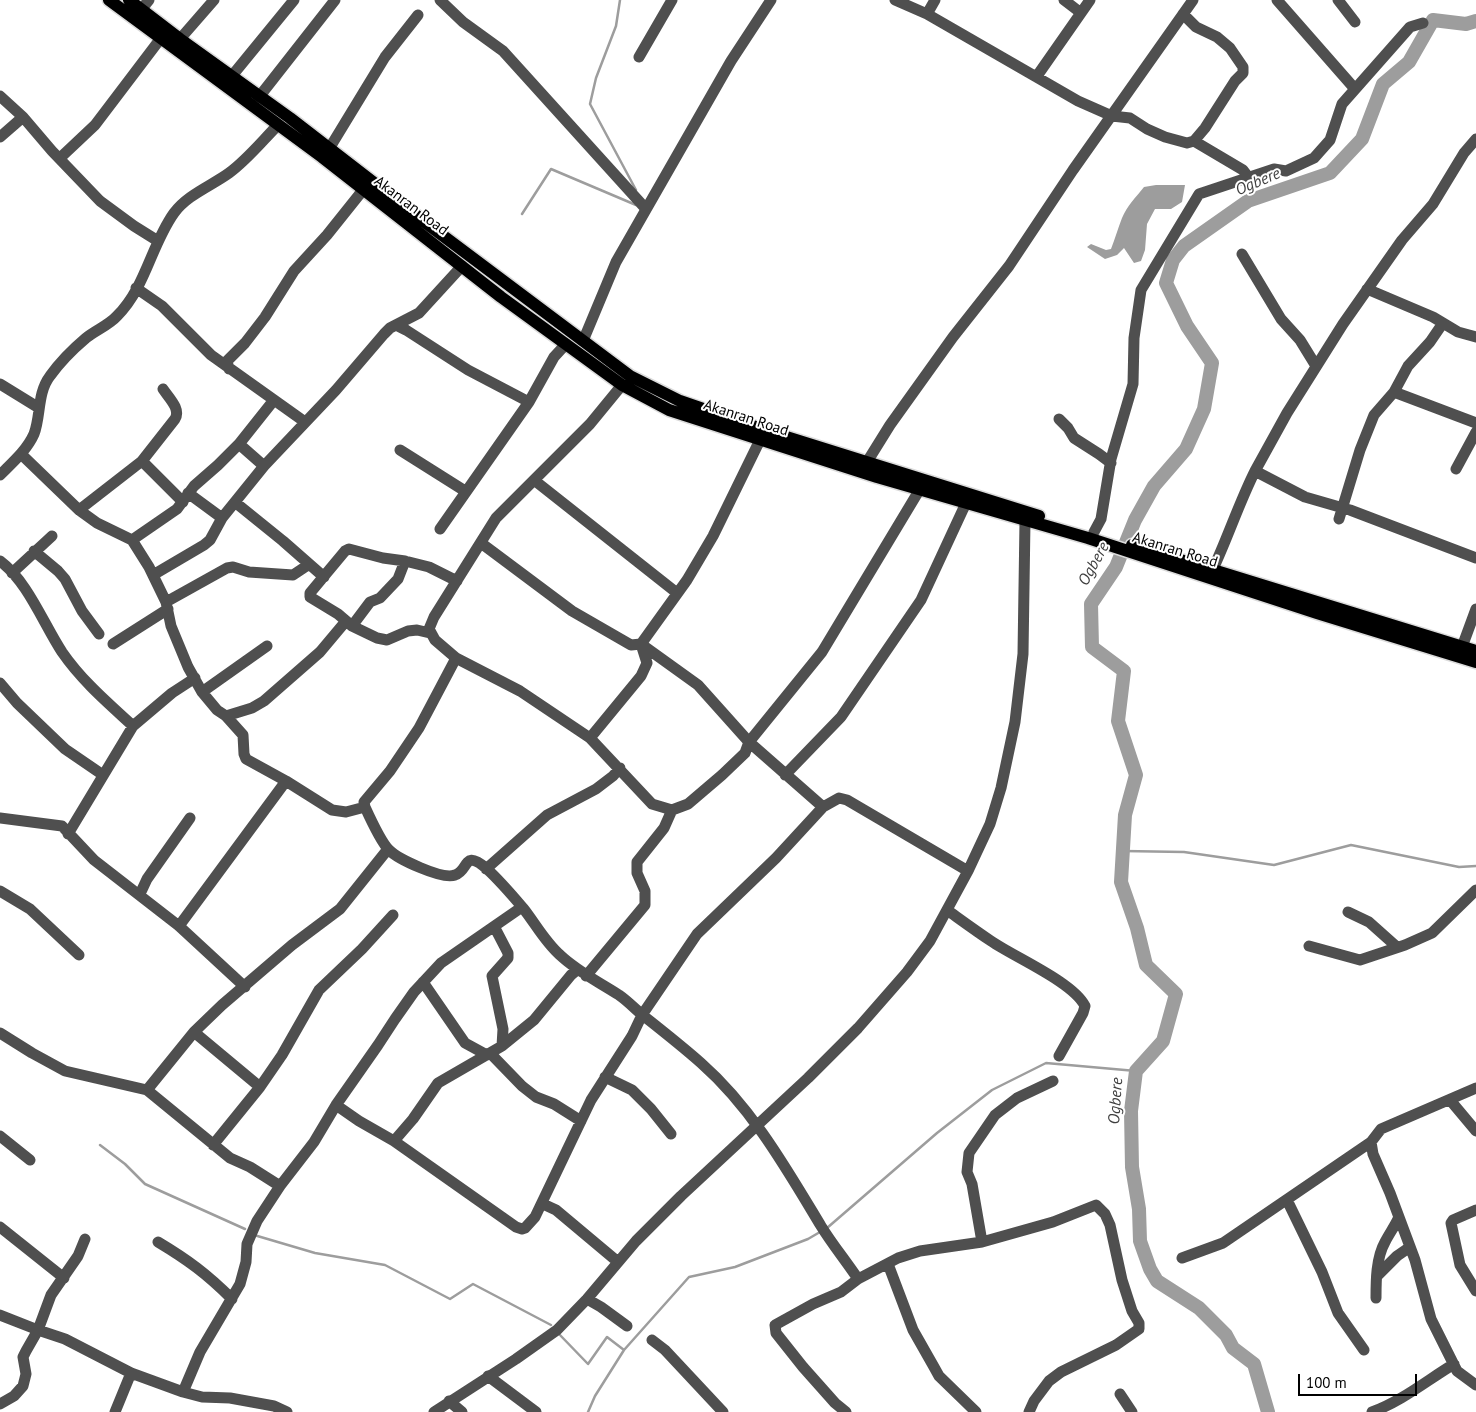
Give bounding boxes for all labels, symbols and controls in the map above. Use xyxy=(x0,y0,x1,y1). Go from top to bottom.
water label: Ogbere xyxy=(1233,164,1283,200)
street label: Akanran Road xyxy=(370,172,452,240)
street label: Akanran Road xyxy=(701,396,791,440)
street label: Akanran Road xyxy=(1130,529,1220,571)
water label: Ogbere xyxy=(1074,539,1114,589)
water label: Ogbere xyxy=(1105,1077,1127,1125)
scale bar xyxy=(1301,1364,1420,1396)
text: 100 m xyxy=(1306,1373,1347,1392)

